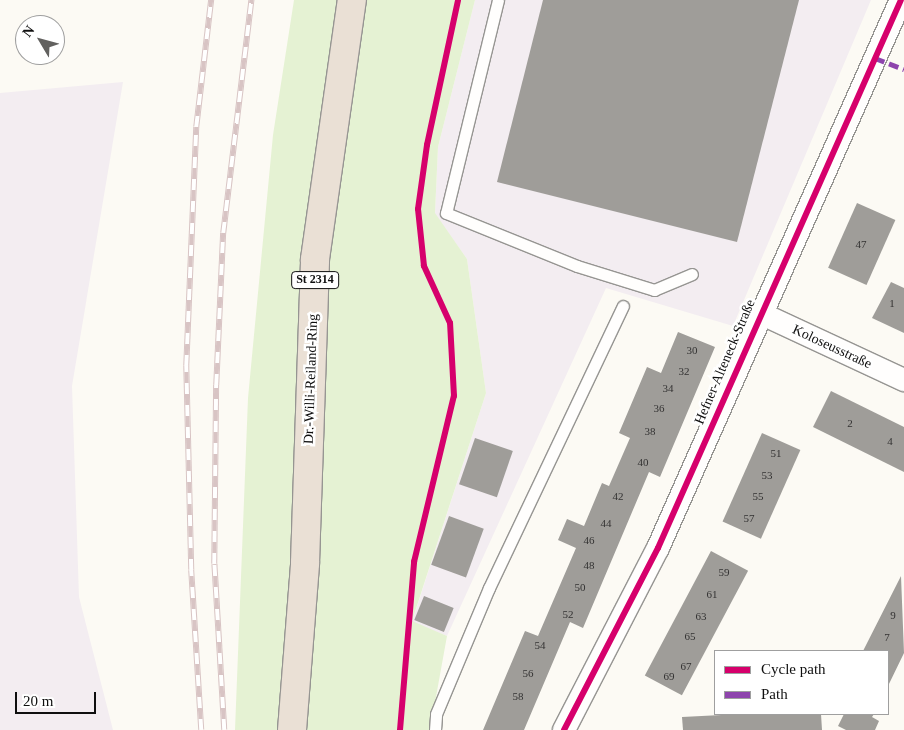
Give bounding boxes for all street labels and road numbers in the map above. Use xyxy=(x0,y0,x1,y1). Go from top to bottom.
road number: St 2314 xyxy=(290,270,340,290)
street label: Hefner-Alteneck-Straße xyxy=(691,297,759,427)
street label: Dr.-Willi-Reiland-Ring xyxy=(300,314,322,444)
street label: Koloseusstraße xyxy=(790,321,874,373)

